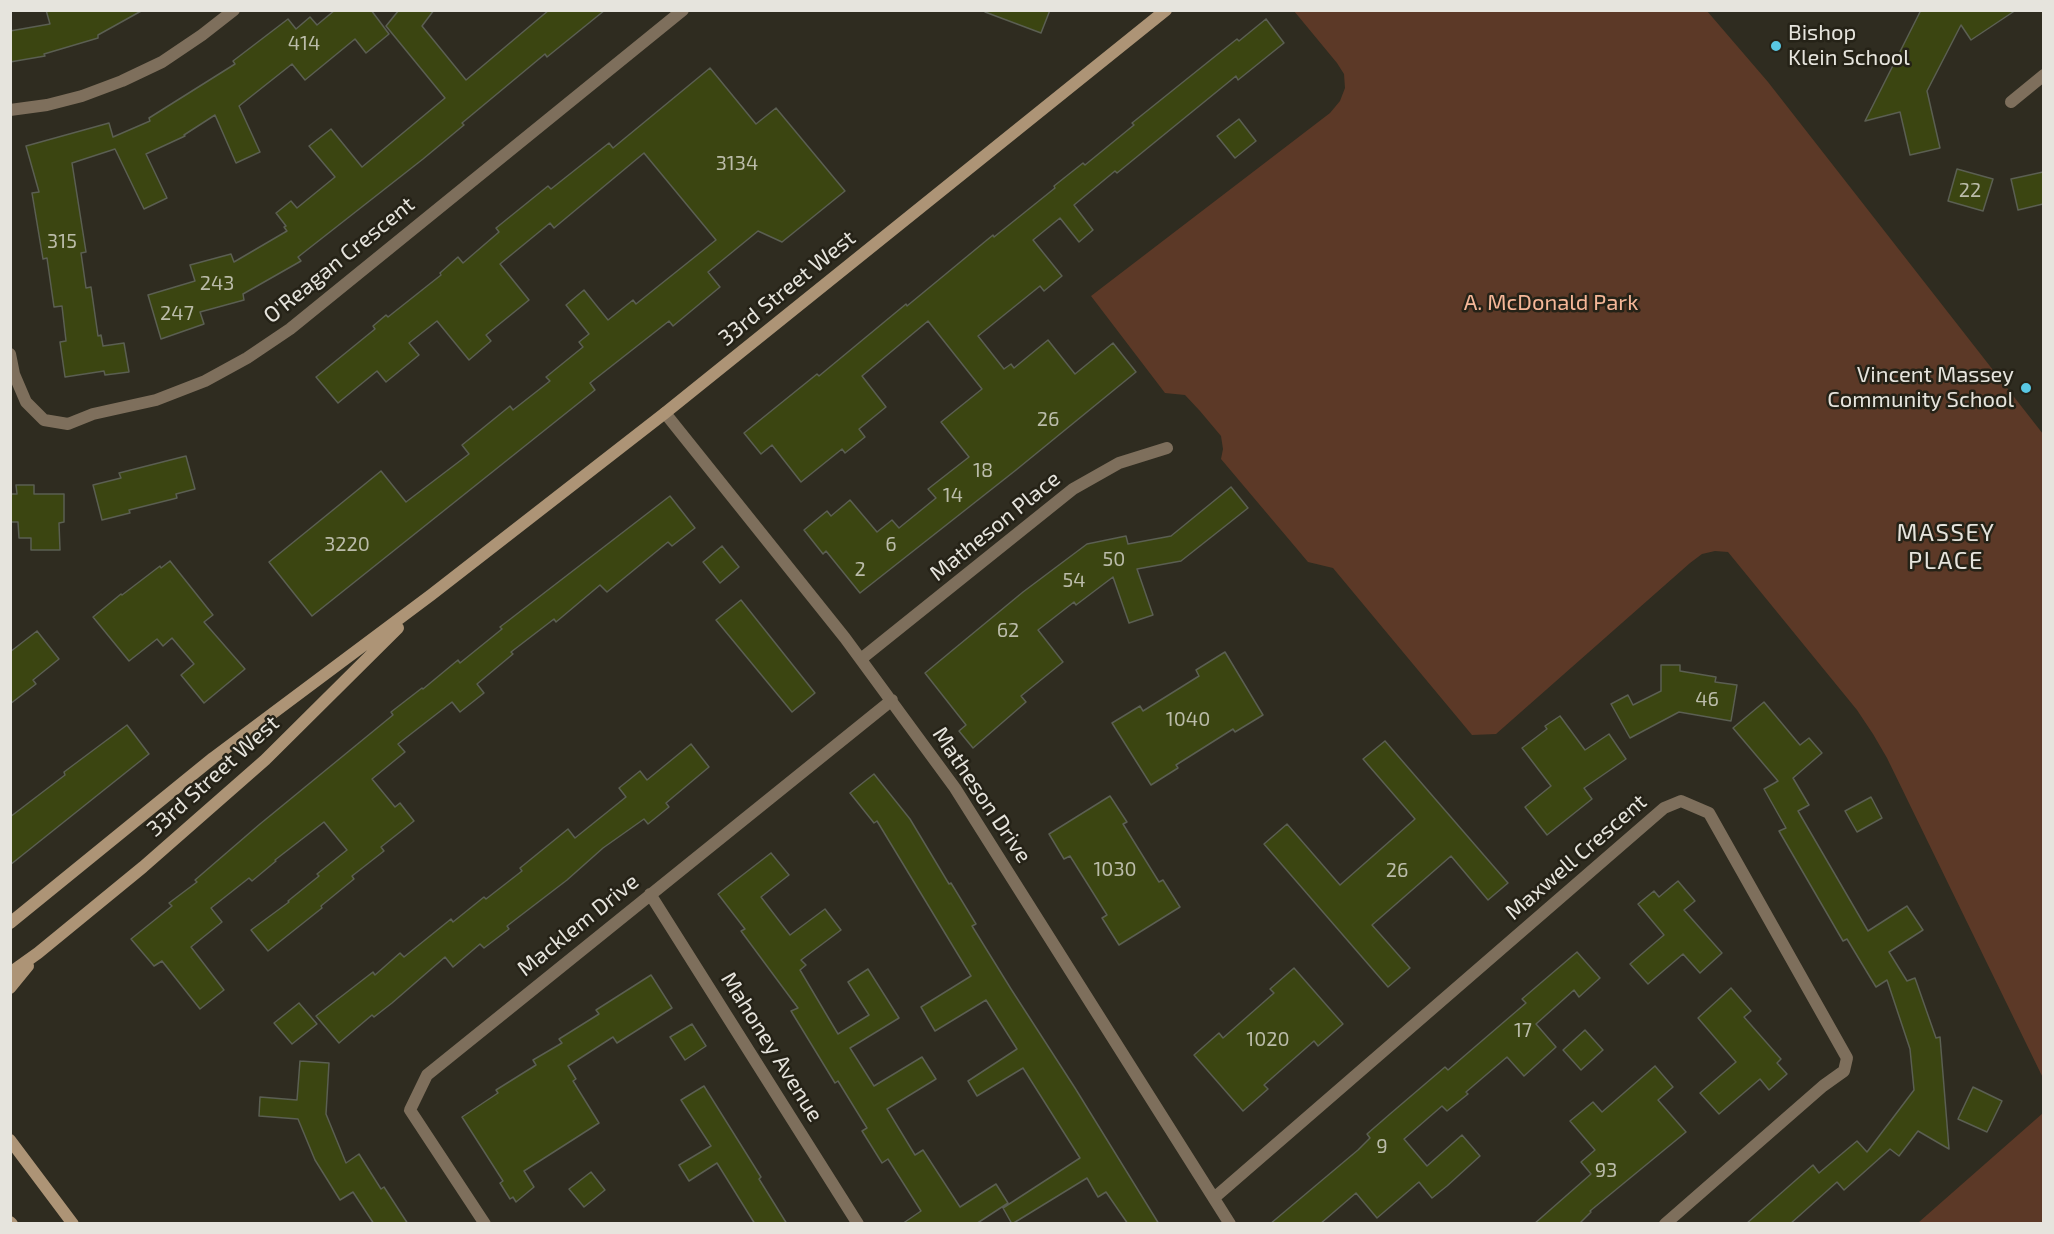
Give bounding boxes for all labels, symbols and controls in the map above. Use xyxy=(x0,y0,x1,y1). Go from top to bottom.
place label: Bishop Klein School xyxy=(1788,20,1910,72)
house number: 414 xyxy=(288,31,320,55)
marker: Bishop Klein School xyxy=(1769,39,1783,53)
house number: 3134 xyxy=(716,151,758,175)
house number: 22 xyxy=(1959,178,1981,202)
street label: O'Reagan Crescent xyxy=(258,191,420,329)
street label: 33rd Street West xyxy=(713,225,861,351)
house number: 315 xyxy=(47,229,77,253)
house number: 243 xyxy=(200,271,234,295)
park label: A. McDonald Park xyxy=(1464,290,1638,316)
house number: 247 xyxy=(160,301,194,325)
place label: Vincent Massey Community School xyxy=(1827,362,2014,414)
marker: Vincent Massey Community School xyxy=(2019,381,2033,395)
house number: 26 xyxy=(1037,407,1059,431)
house number: 18 xyxy=(973,458,993,482)
street label: Matheson Place xyxy=(925,465,1065,587)
house number: 14 xyxy=(943,483,963,507)
district label: MASSEY PLACE xyxy=(1897,519,1995,575)
house number: 3220 xyxy=(324,532,370,556)
house number: 6 xyxy=(885,532,897,556)
house number: 50 xyxy=(1103,547,1125,571)
house number: 2 xyxy=(854,557,866,581)
house number: 54 xyxy=(1062,568,1086,592)
house number: 62 xyxy=(997,618,1019,642)
house number: 46 xyxy=(1695,687,1719,711)
house number: 1040 xyxy=(1166,707,1210,731)
street label: 33rd Street West xyxy=(142,710,284,842)
street label: Matheson Drive xyxy=(927,722,1037,868)
street label: Maxwell Crescent xyxy=(1500,788,1652,926)
house number: 1030 xyxy=(1093,857,1137,881)
house number: 26 xyxy=(1386,858,1408,882)
street label: Macklem Drive xyxy=(512,868,644,982)
street label: Mahoney Avenue xyxy=(715,967,829,1127)
house number: 17 xyxy=(1514,1018,1532,1042)
house number: 1020 xyxy=(1246,1027,1290,1051)
house number: 9 xyxy=(1376,1134,1388,1158)
house number: 93 xyxy=(1595,1158,1617,1182)

